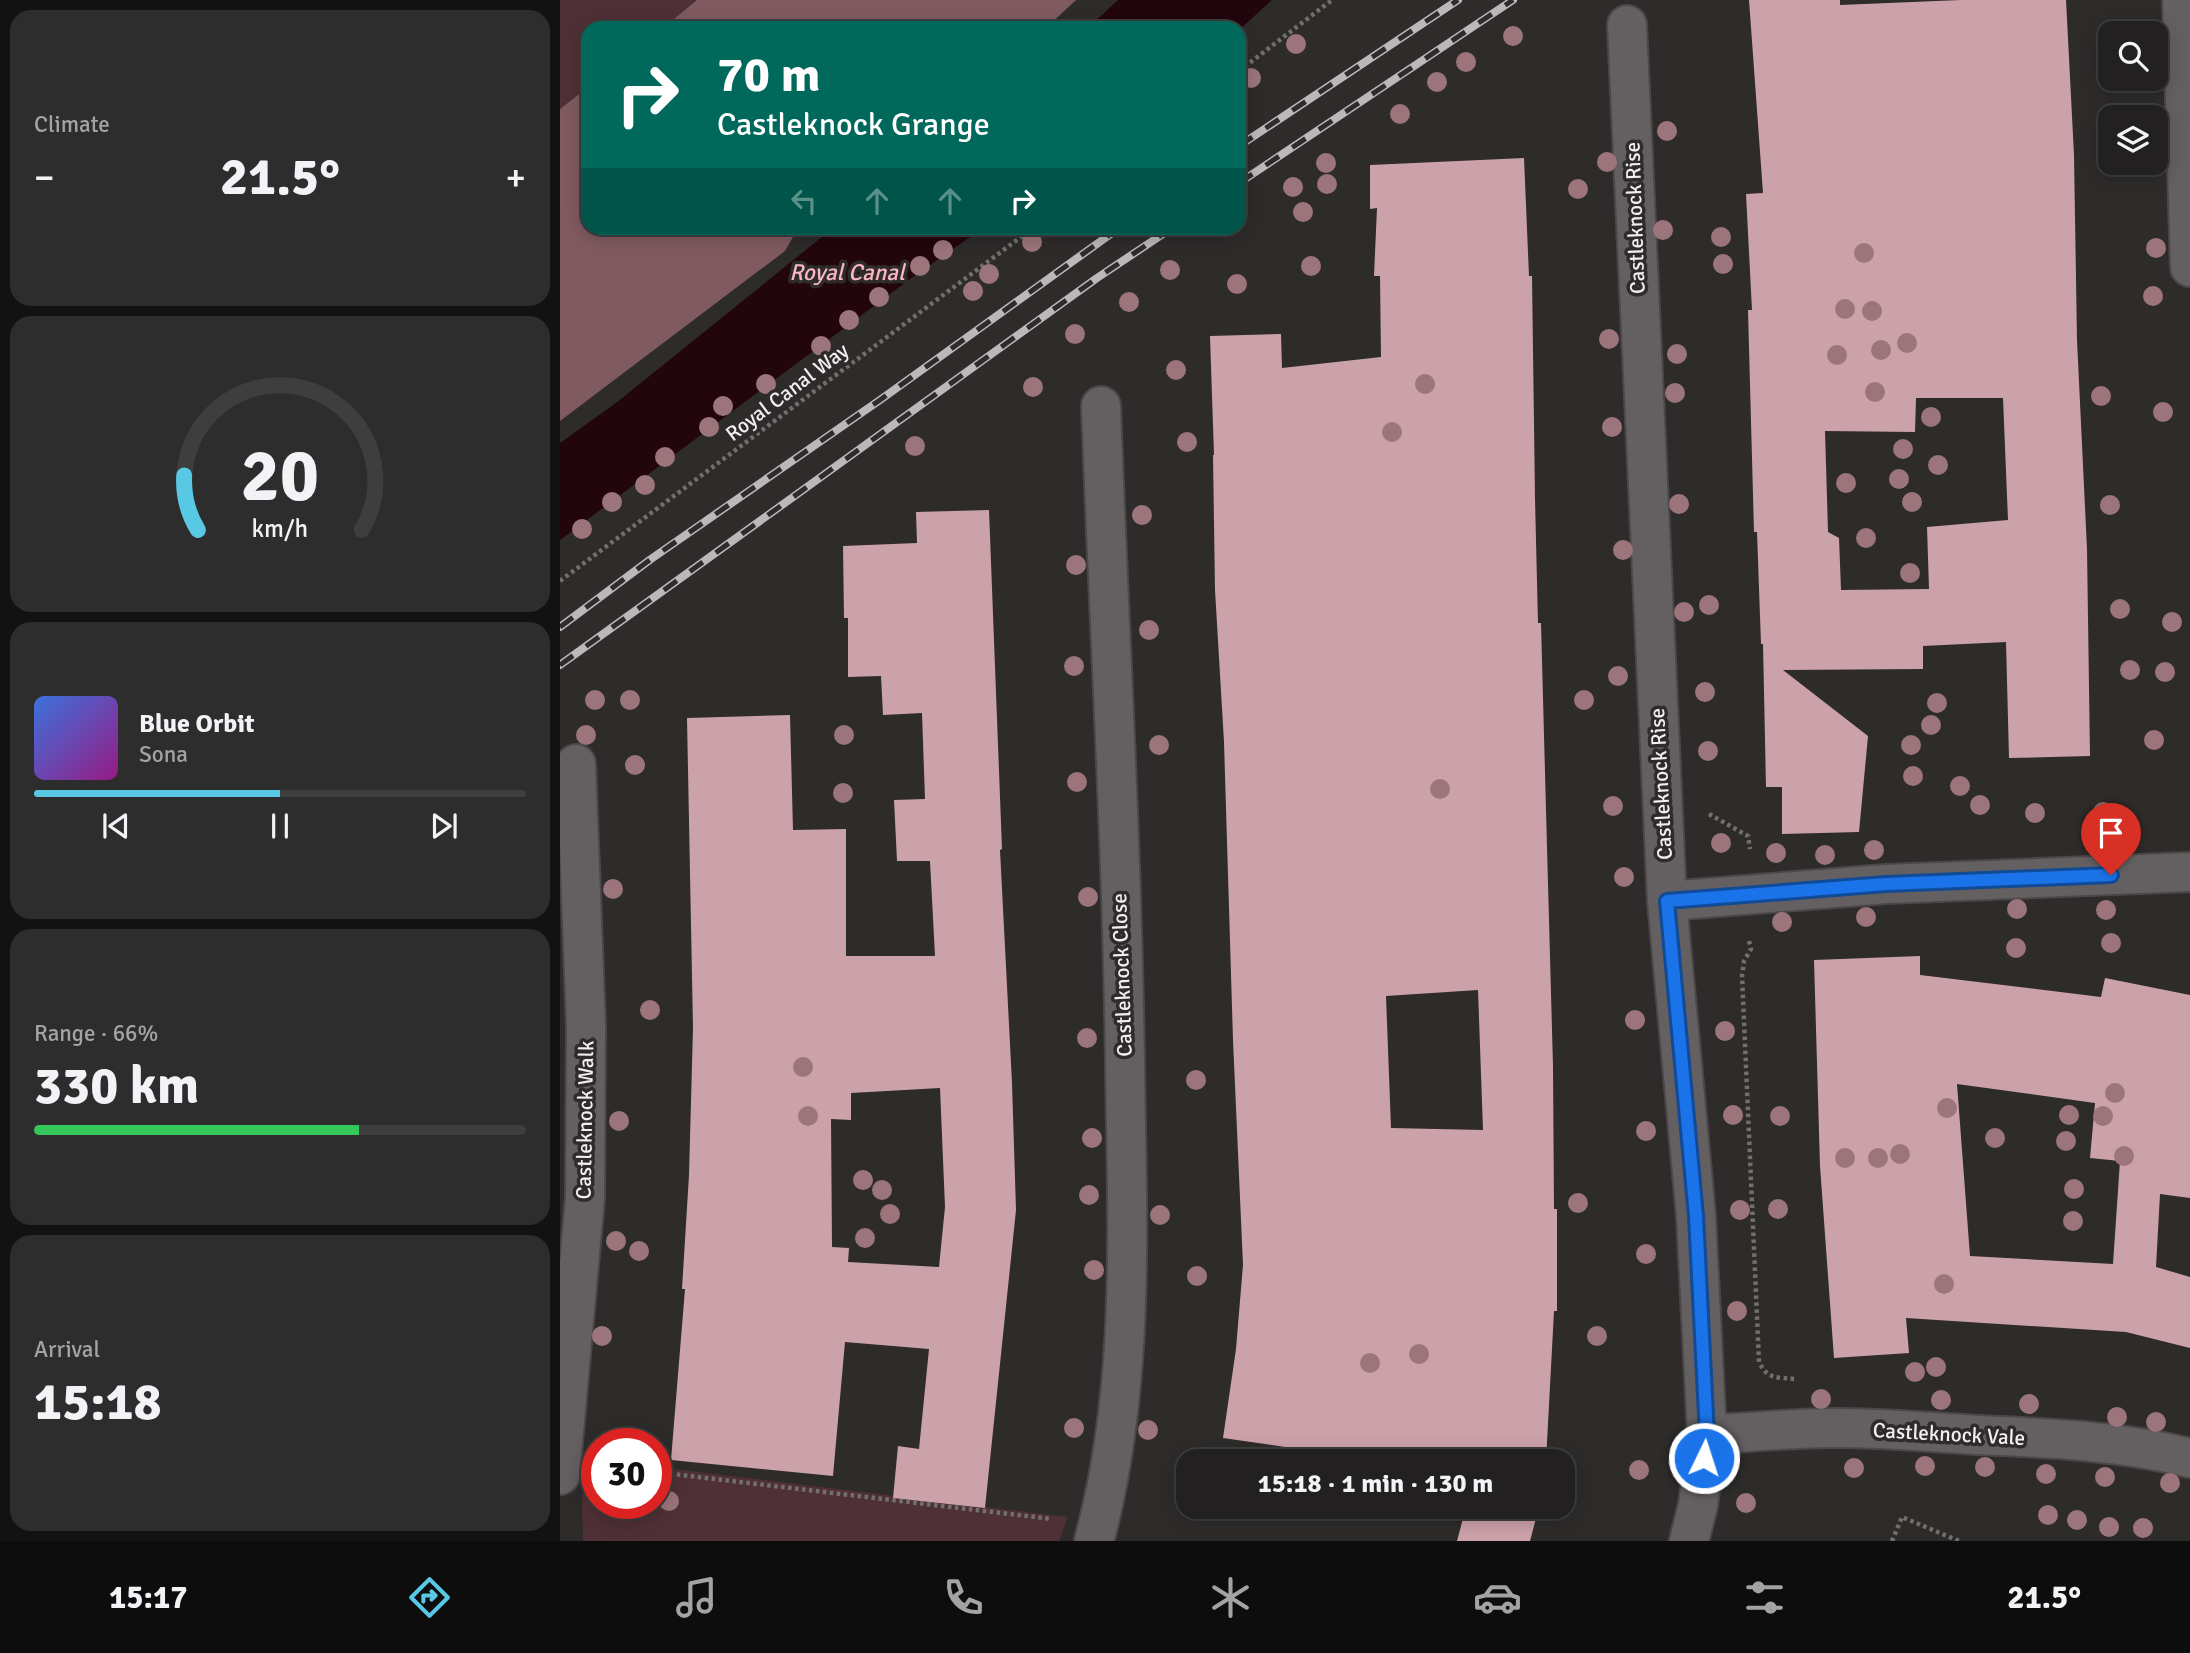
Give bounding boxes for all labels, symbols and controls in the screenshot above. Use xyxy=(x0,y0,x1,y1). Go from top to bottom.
map controls xyxy=(2098,21,2168,175)
button: search xyxy=(2098,21,2168,91)
text: 70 m xyxy=(717,45,820,105)
icon: right xyxy=(602,49,693,140)
text: Castleknock Grange xyxy=(717,105,990,144)
button: layers xyxy=(2098,105,2168,175)
text: Climate xyxy=(34,110,110,139)
street label: Castleknock Rise xyxy=(1619,142,1651,294)
text: 21.5° xyxy=(220,145,340,209)
text: − xyxy=(34,154,55,201)
text: + xyxy=(505,154,526,201)
icon: left xyxy=(785,182,823,220)
icon: ahead xyxy=(858,182,896,220)
icon: ahead xyxy=(931,182,969,220)
icon: right xyxy=(1004,182,1042,220)
water label: Royal Canal xyxy=(789,258,907,287)
street label: Royal Canal Way xyxy=(720,337,854,447)
text: 20 xyxy=(241,433,319,522)
text: km/h xyxy=(252,513,308,544)
street label: Castleknock Rise xyxy=(1644,707,1678,861)
text: Blue Orbit xyxy=(139,708,255,740)
text: Sona xyxy=(139,740,188,769)
pin xyxy=(2081,803,2141,875)
icon: previous xyxy=(97,807,135,845)
icon: pause xyxy=(261,807,299,845)
icon: next xyxy=(425,807,463,845)
icon: arrive xyxy=(2092,814,2130,852)
street label: Castleknock Close xyxy=(1106,893,1138,1057)
text: Range · 66% xyxy=(34,1019,158,1048)
street label: Castleknock Walk xyxy=(571,1040,599,1200)
text: 330 km xyxy=(34,1054,199,1118)
text: Arrival xyxy=(34,1335,100,1364)
text: 15:18 xyxy=(34,1370,162,1434)
street label: Castleknock Vale xyxy=(1872,1417,2026,1451)
position arrow xyxy=(1667,1421,1741,1495)
speed limit sign: 30 xyxy=(581,1428,672,1519)
text: 15:18 · 1 min · 130 m xyxy=(1258,1468,1493,1500)
icon: directions xyxy=(405,1573,454,1622)
icon: music xyxy=(672,1573,721,1622)
icon: phone xyxy=(939,1573,988,1622)
icon: climate xyxy=(1206,1573,1255,1622)
icon: car xyxy=(1473,1573,1522,1622)
icon: filters xyxy=(1740,1573,1789,1622)
text: 15:17 xyxy=(109,1578,188,1617)
text: 21.5° xyxy=(2007,1578,2081,1617)

